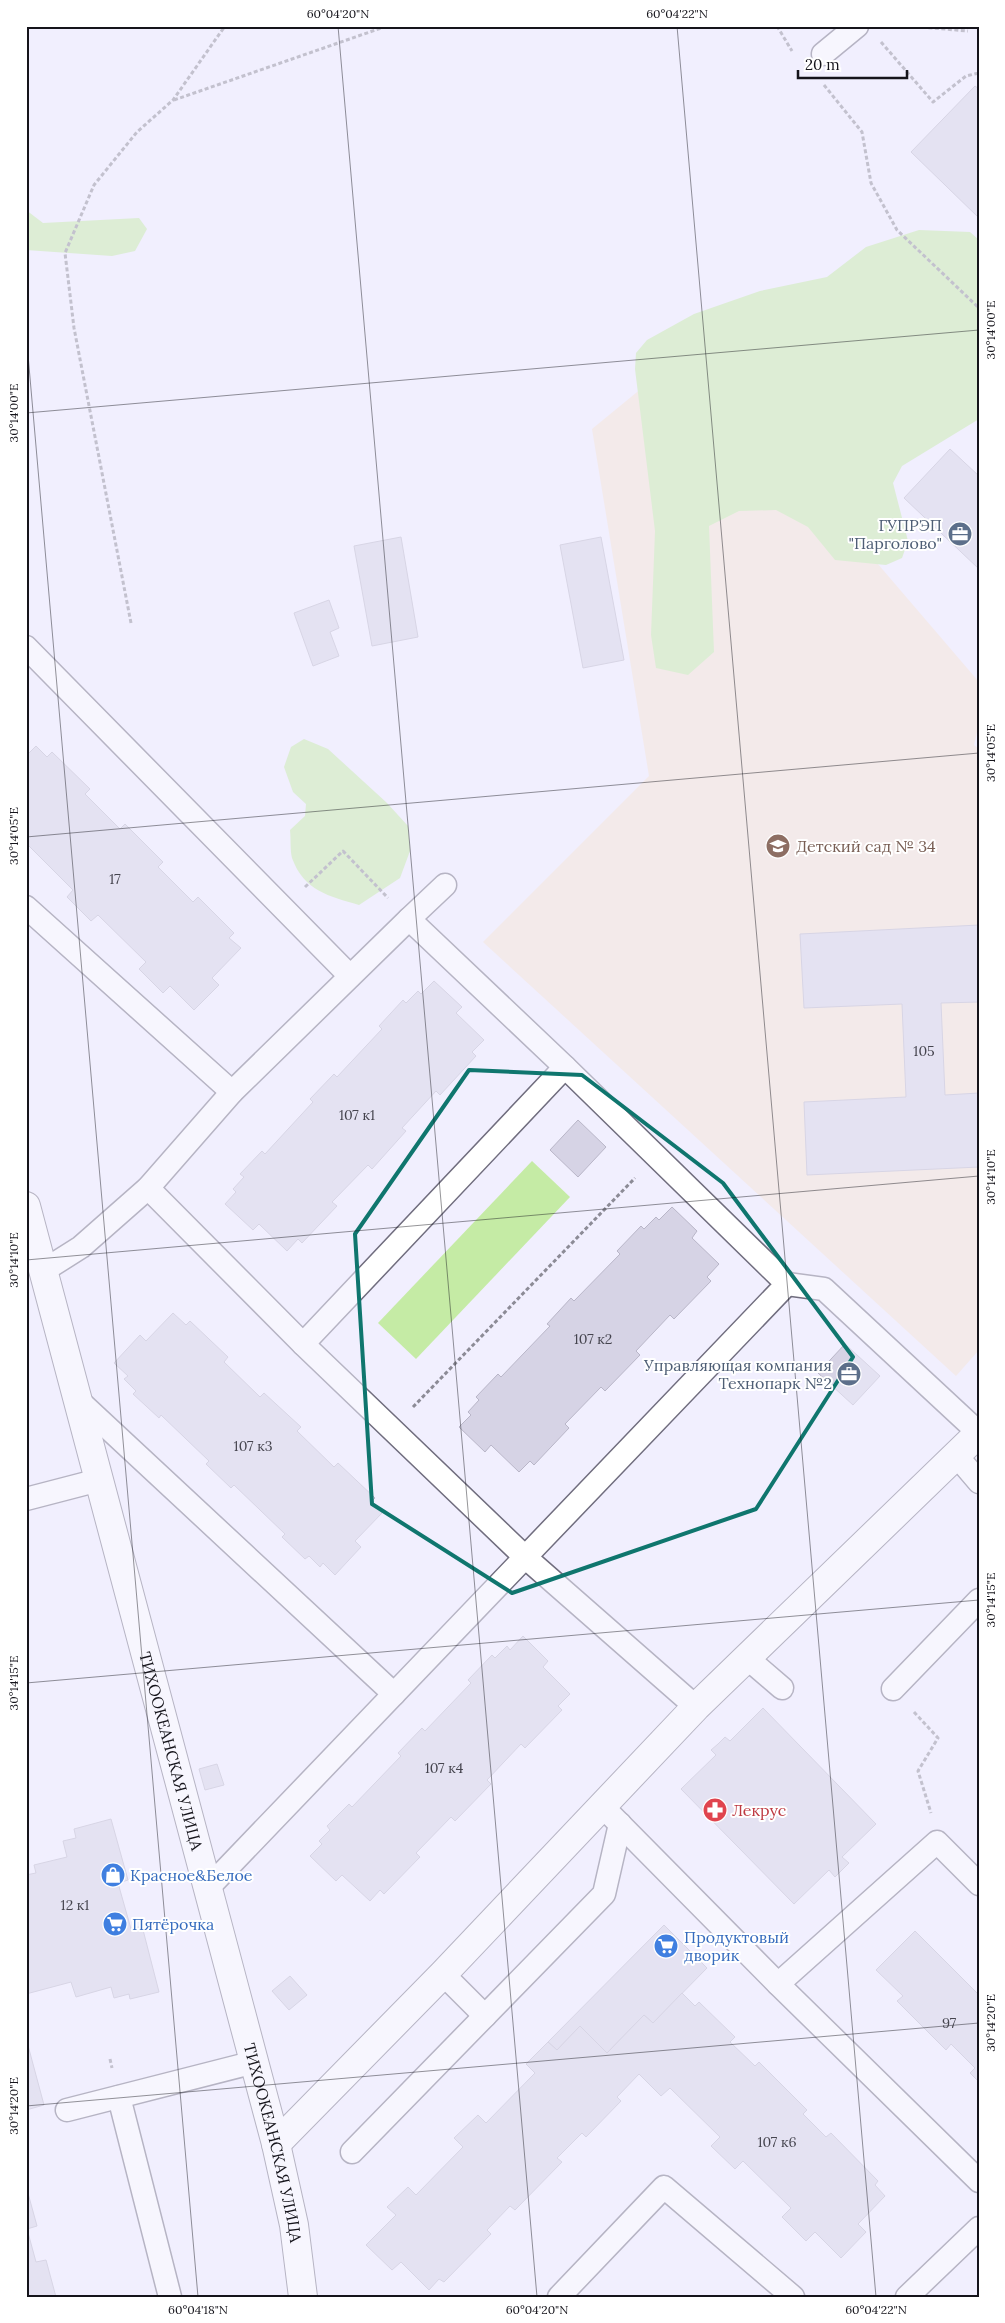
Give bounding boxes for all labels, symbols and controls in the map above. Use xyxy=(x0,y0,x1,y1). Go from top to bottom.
text: 60°04'20"N xyxy=(307,6,369,21)
text: 60°04'22"N xyxy=(646,6,708,21)
scale bar xyxy=(798,48,906,80)
text: 20 m xyxy=(805,55,840,74)
text: 30°14'00"E xyxy=(983,301,998,359)
text: 30°14'00"E xyxy=(6,384,21,442)
place label: ГУПРЭП "Парголово" xyxy=(848,515,942,553)
office icon: ГУПРЭП "Парголово" xyxy=(947,521,973,547)
text: 30°14'05"E xyxy=(983,724,998,782)
text: 30°14'05"E xyxy=(6,807,21,865)
school or university icon: Детский сад № 34 xyxy=(765,833,791,859)
place label: Детский сад № 34 xyxy=(796,836,936,856)
house number: 17 xyxy=(109,870,121,888)
house number: 105 xyxy=(913,1042,935,1060)
house number: 107 к1 xyxy=(339,1106,375,1124)
text: 30°14'10"E xyxy=(983,1149,998,1205)
text: 30°14'10"E xyxy=(6,1232,21,1288)
house number: 107 к2 xyxy=(574,1330,612,1348)
place label: Управляющая компания Технопарк №2 xyxy=(643,1355,832,1393)
office icon: Управляющая компания Технопарк №2 xyxy=(836,1361,862,1387)
house number: 107 к3 xyxy=(234,1437,273,1455)
text: 30°14'15"E xyxy=(983,1573,998,1627)
street label: ТИХООКЕАНСКАЯ УЛИЦА xyxy=(135,1650,208,1853)
text: 30°14'15"E xyxy=(6,1656,21,1710)
house number: 107 к4 xyxy=(425,1759,464,1777)
pharmacy icon: Лекрус xyxy=(702,1797,728,1823)
place label: Лекрус xyxy=(732,1800,786,1820)
shop icon: Красное&Белое xyxy=(100,1862,126,1888)
place label: Красное&Белое xyxy=(130,1865,253,1885)
house number: 12 к1 xyxy=(61,1896,89,1914)
supermarket icon: Пятёрочка xyxy=(102,1911,128,1937)
place label: Пятёрочка xyxy=(132,1914,214,1934)
place label: Продуктовый дворик xyxy=(684,1927,789,1965)
supermarket icon: Продуктовый дворик xyxy=(653,1933,679,1959)
text: 30°14'20"E xyxy=(983,1994,998,2052)
house number: 97 xyxy=(942,2014,957,2032)
street label: ТИХООКЕАНСКАЯ УЛИЦА xyxy=(240,2041,306,2245)
text: 30°14'20"E xyxy=(6,2077,21,2135)
house number: 107 к6 xyxy=(757,2133,797,2151)
text: 60°04'18"N xyxy=(168,2302,228,2317)
text: 60°04'20"N xyxy=(506,2302,568,2317)
text: 60°04'22"N xyxy=(845,2302,907,2317)

